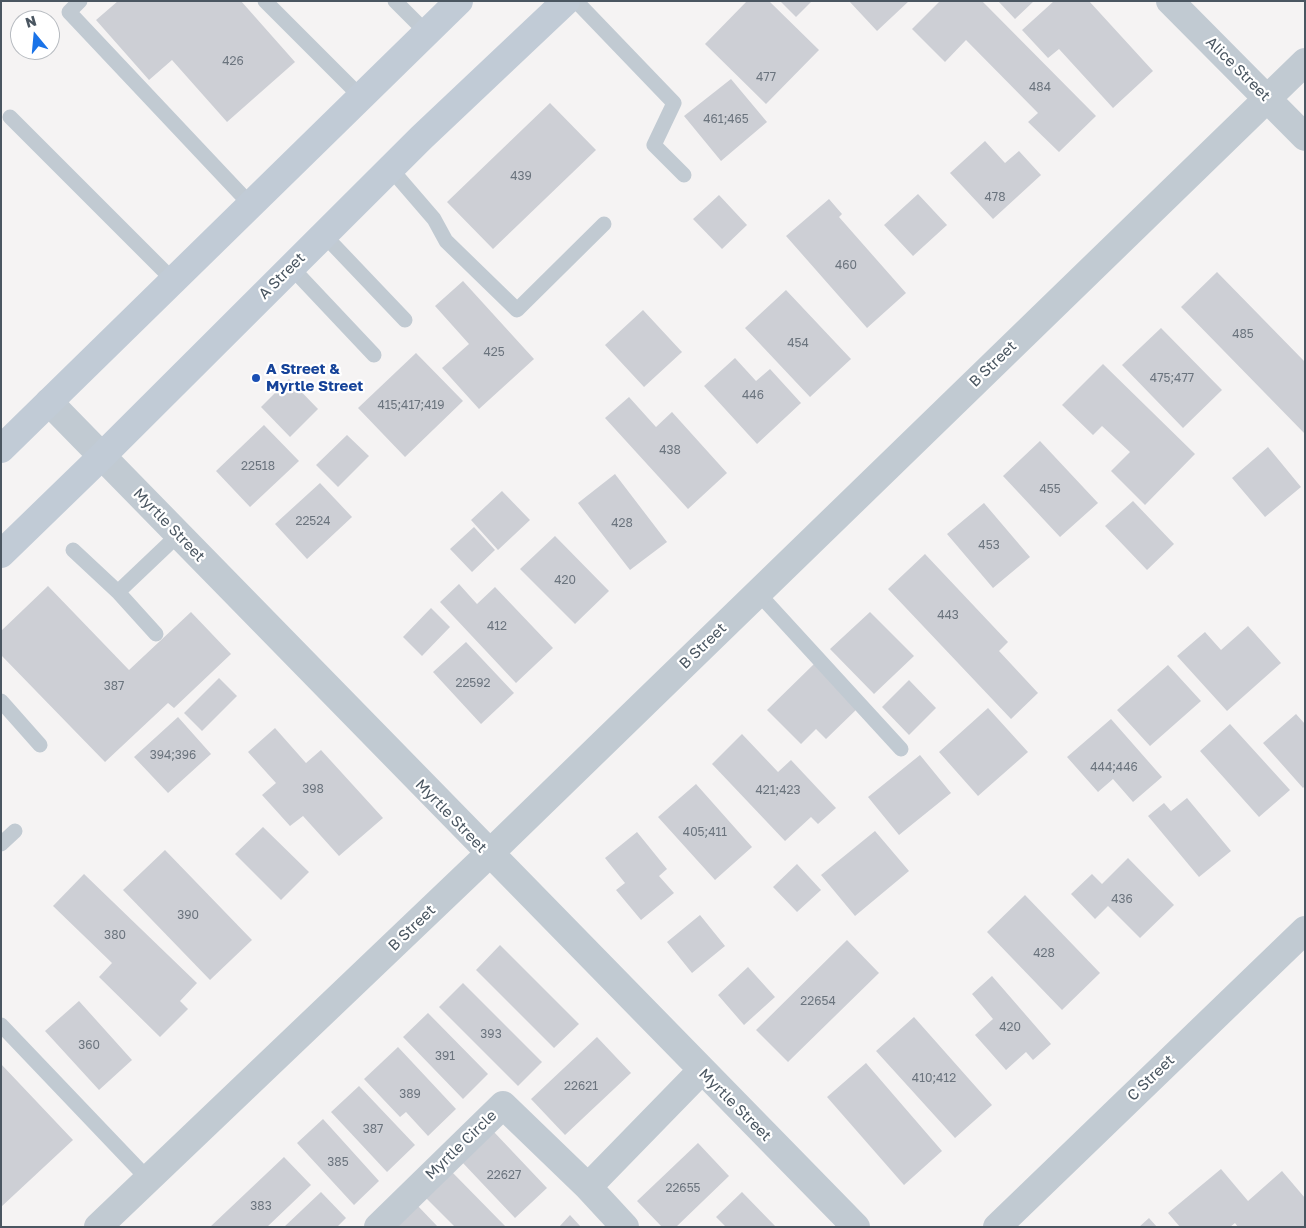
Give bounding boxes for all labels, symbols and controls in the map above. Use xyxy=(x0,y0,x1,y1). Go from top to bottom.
north arrow xyxy=(10,10,60,60)
text: N xyxy=(23,11,38,31)
street label: Alice Street xyxy=(1202,33,1274,105)
house number: 426 xyxy=(222,54,244,68)
house number: 477 xyxy=(756,70,776,84)
house number: 484 xyxy=(1029,80,1051,94)
house number: 461;465 xyxy=(703,112,749,126)
house number: 439 xyxy=(510,169,532,183)
house number: 478 xyxy=(985,190,1005,204)
street label: A Street xyxy=(255,249,309,303)
house number: 460 xyxy=(835,258,857,272)
house number: 485 xyxy=(1232,327,1254,341)
house number: 454 xyxy=(787,336,809,350)
street label: B Street xyxy=(966,337,1020,391)
house number: 425 xyxy=(483,345,505,359)
place label: A Street & Myrtle Street xyxy=(266,360,363,395)
house number: 475;477 xyxy=(1150,371,1194,385)
marker: A Street & Myrtle Street xyxy=(250,372,262,384)
house number: 446 xyxy=(742,388,764,402)
house number: 415;417;419 xyxy=(377,398,445,412)
house number: 438 xyxy=(659,443,681,457)
house number: 22518 xyxy=(241,459,275,473)
house number: 455 xyxy=(1039,482,1061,496)
street label: Myrtle Street xyxy=(130,485,208,565)
house number: 22524 xyxy=(295,514,331,528)
house number: 428 xyxy=(611,516,633,530)
house number: 453 xyxy=(978,538,1000,552)
house number: 420 xyxy=(554,573,576,587)
house number: 443 xyxy=(937,608,959,622)
house number: 412 xyxy=(487,619,507,633)
street label: B Street xyxy=(676,619,730,673)
house number: 22592 xyxy=(455,676,491,690)
house number: 387 xyxy=(104,679,124,693)
house number: 394;396 xyxy=(150,748,196,762)
house number: 444;446 xyxy=(1090,760,1138,774)
street label: Myrtle Street xyxy=(412,776,490,856)
house number: 398 xyxy=(302,782,324,796)
house number: 421;423 xyxy=(756,783,800,797)
house number: 405;411 xyxy=(683,825,727,839)
house number: 436 xyxy=(1111,892,1133,906)
street label: B Street xyxy=(385,901,439,955)
house number: 390 xyxy=(177,908,199,922)
house number: 380 xyxy=(104,928,126,942)
house number: 428 xyxy=(1033,946,1055,960)
house number: 22654 xyxy=(800,994,836,1008)
house number: 420 xyxy=(999,1020,1021,1034)
house number: 393 xyxy=(480,1027,502,1041)
house number: 360 xyxy=(78,1038,100,1052)
house number: 391 xyxy=(435,1049,455,1063)
street label: C Street xyxy=(1124,1051,1178,1105)
street label: Myrtle Street xyxy=(695,1065,775,1145)
house number: 410;412 xyxy=(912,1071,956,1085)
house number: 22621 xyxy=(564,1079,598,1093)
house number: 389 xyxy=(399,1087,421,1101)
street label: Myrtle Circle xyxy=(422,1107,500,1183)
house number: 387 xyxy=(363,1122,383,1136)
house number: 385 xyxy=(327,1155,349,1169)
house number: 22627 xyxy=(487,1168,521,1182)
house number: 22655 xyxy=(665,1181,701,1195)
house number: 383 xyxy=(250,1199,272,1213)

